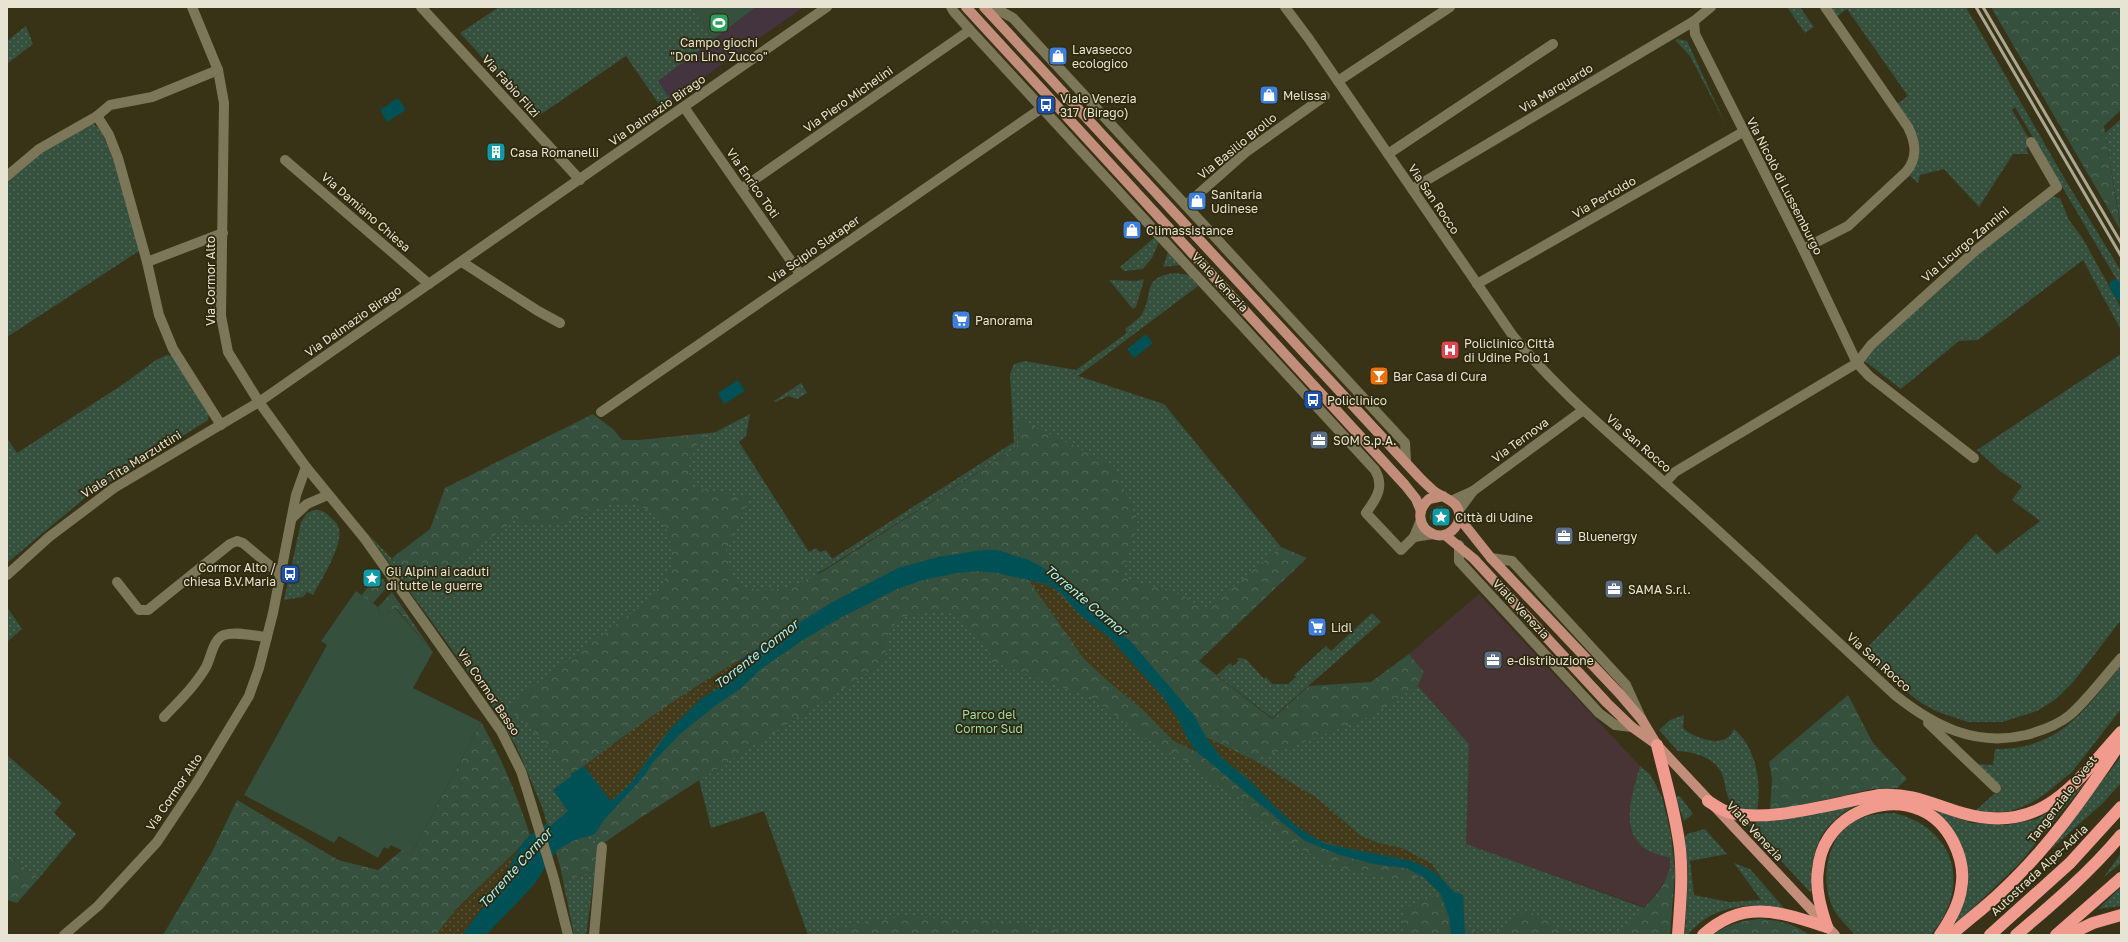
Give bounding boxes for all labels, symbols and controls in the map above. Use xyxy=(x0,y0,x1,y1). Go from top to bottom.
sports icon: Campo giochi "Don Lino Zucco" xyxy=(708,12,730,34)
place label: Campo giochi "Don Lino Zucco" xyxy=(670,35,768,64)
place label: Lavasecco ecologico xyxy=(1072,42,1132,71)
shop icon: Lavasecco ecologico xyxy=(1047,45,1069,67)
street label: Via Fabio Filzi xyxy=(479,52,543,120)
street label: Via Marquardo xyxy=(1516,60,1596,116)
street label: Via Piero Michelini xyxy=(800,62,896,136)
street label: Via Dalmazio Birago xyxy=(606,71,708,149)
shop icon: Melissa xyxy=(1258,84,1280,106)
place label: Melissa xyxy=(1283,88,1327,103)
place label: Viale Venezia 317 (Birago) xyxy=(1060,91,1136,120)
bus stop icon: Viale Venezia 317 (Birago) xyxy=(1035,94,1057,116)
street label: Via Basilio Brollo xyxy=(1194,110,1280,182)
street label: Via Nicolò di Lussemburgo xyxy=(1744,115,1826,257)
building icon: Casa Romanelli xyxy=(485,141,507,163)
place label: Casa Romanelli xyxy=(510,145,599,160)
street label: Via Enrico Toti xyxy=(723,145,783,221)
street label: Via San Rocco xyxy=(1405,161,1463,237)
street label: Via Damiano Chiesa xyxy=(318,169,414,255)
street label: Via Pertoldo xyxy=(1570,173,1638,221)
place label: Sanitaria Udinese xyxy=(1211,187,1262,216)
shop icon: Sanitaria Udinese xyxy=(1186,190,1208,212)
street label: Via Licurgo Zannini xyxy=(1918,203,2012,285)
street label: Via Scipio Slataper xyxy=(765,212,863,286)
shop icon: Climassistance xyxy=(1121,219,1143,241)
place label: Climassistance xyxy=(1146,223,1233,238)
street label: Via Cormor Alto xyxy=(203,236,218,326)
street label: Viale Venezia xyxy=(1188,249,1252,315)
street label: Via Dalmazio Birago xyxy=(302,282,404,360)
supermarket icon: Panorama xyxy=(950,309,972,331)
place label: Panorama xyxy=(975,313,1033,328)
place label: Policlinico Città di Udine Polo 1 xyxy=(1464,336,1555,365)
hospital icon: Policlinico Città di Udine Polo 1 xyxy=(1439,339,1461,361)
bar icon: Bar Casa di Cura xyxy=(1368,365,1390,387)
place label: Bar Casa di Cura xyxy=(1393,369,1487,384)
bus stop icon: Policlinico xyxy=(1302,389,1324,411)
place label: Policlinico xyxy=(1327,393,1387,408)
street label: Via San Rocco xyxy=(1603,411,1675,475)
street label: Via Ternova xyxy=(1489,414,1551,466)
street label: Viale Tita Marzuttini xyxy=(78,427,184,501)
office icon: SOM S.p.A. xyxy=(1308,429,1330,451)
place label: SOM S.p.A. xyxy=(1333,433,1397,448)
place icon: Città di Udine xyxy=(1430,506,1452,528)
place label: Città di Udine xyxy=(1455,510,1533,525)
office icon: Bluenergy xyxy=(1553,525,1575,547)
place label: Bluenergy xyxy=(1578,529,1637,544)
place label: Cormor Alto / chiesa B.V.Maria xyxy=(184,560,276,589)
water label: Torrente Cormor xyxy=(1042,561,1132,640)
bus stop icon: Cormor Alto / chiesa B.V.Maria xyxy=(279,563,301,585)
place label: Gli Alpini ai caduti di tutte le guerre xyxy=(386,564,489,593)
place icon: Gli Alpini ai caduti di tutte le guerre xyxy=(361,567,383,589)
street label: Viale Venezia xyxy=(1489,576,1553,642)
office icon: SAMA S.r.l. xyxy=(1603,578,1625,600)
place label: SAMA S.r.l. xyxy=(1628,582,1691,597)
water label: Torrente Cormor xyxy=(711,615,803,692)
supermarket icon: Lidl xyxy=(1306,616,1328,638)
place label: Lidl xyxy=(1331,620,1352,635)
street label: Via San Rocco xyxy=(1844,629,1914,695)
street label: Via Cormor Basso xyxy=(454,646,524,738)
office icon: e-distribuzione xyxy=(1482,649,1504,671)
place label: e-distribuzione xyxy=(1507,653,1594,668)
park label: Parco del Cormor Sud xyxy=(955,707,1023,736)
street label: Via Cormor Alto xyxy=(143,751,205,833)
street label: Tangenziale Ovest xyxy=(2024,752,2100,846)
street label: Viale Venezia xyxy=(1723,798,1787,864)
street label: Autostrada Alpe-Adria xyxy=(1987,821,2091,919)
water label: Torrente Cormor xyxy=(475,823,556,911)

